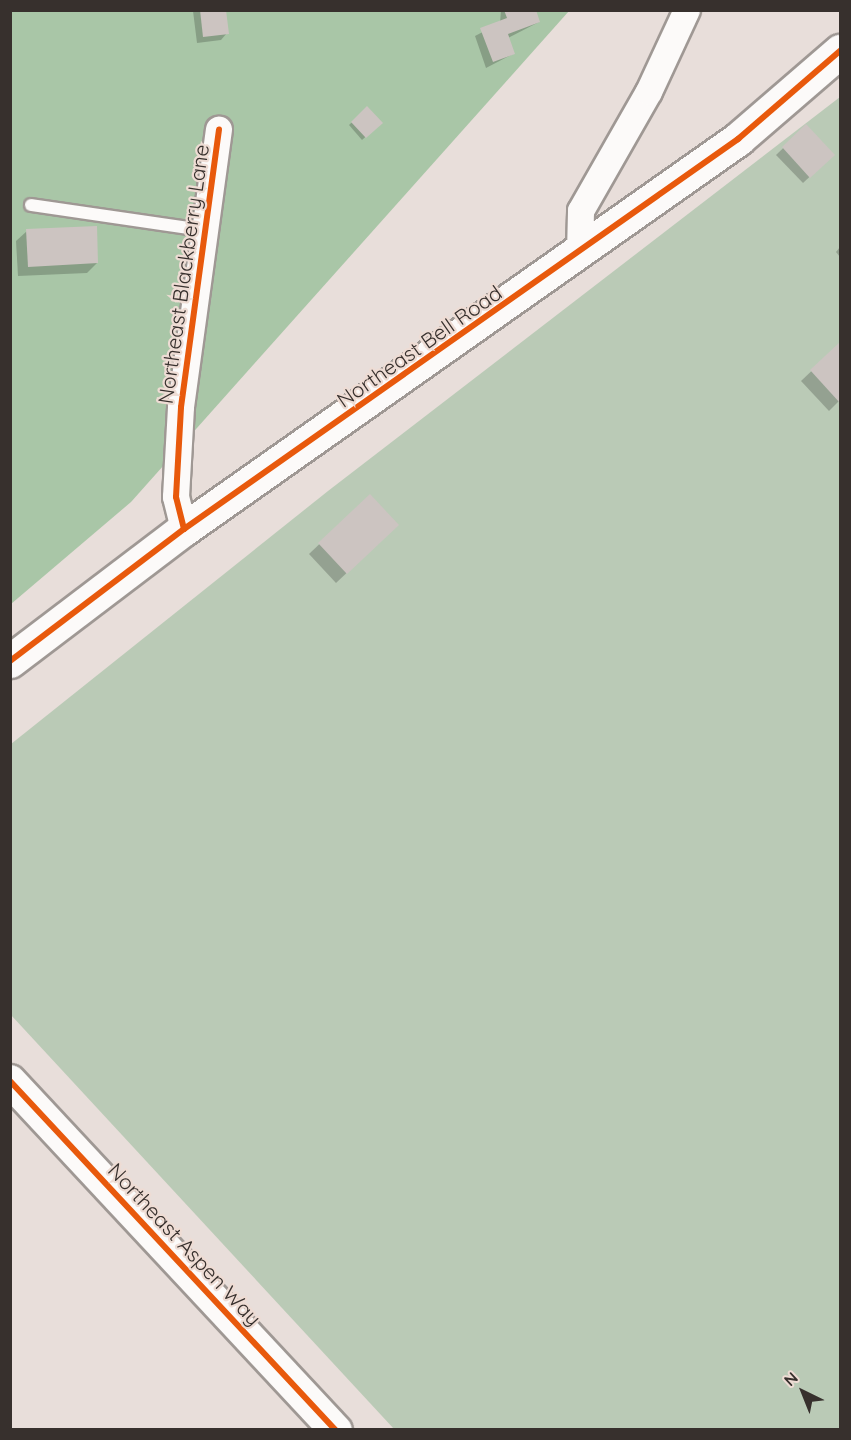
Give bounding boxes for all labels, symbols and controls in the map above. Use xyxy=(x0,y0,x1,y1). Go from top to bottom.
street label: Northeast Blackberry Lane xyxy=(152,143,214,405)
street label: Northeast Bell Road xyxy=(332,280,506,412)
street label: Northeast Aspen Way xyxy=(103,1157,267,1331)
north arrow xyxy=(773,1362,833,1422)
text: N xyxy=(780,1368,802,1390)

